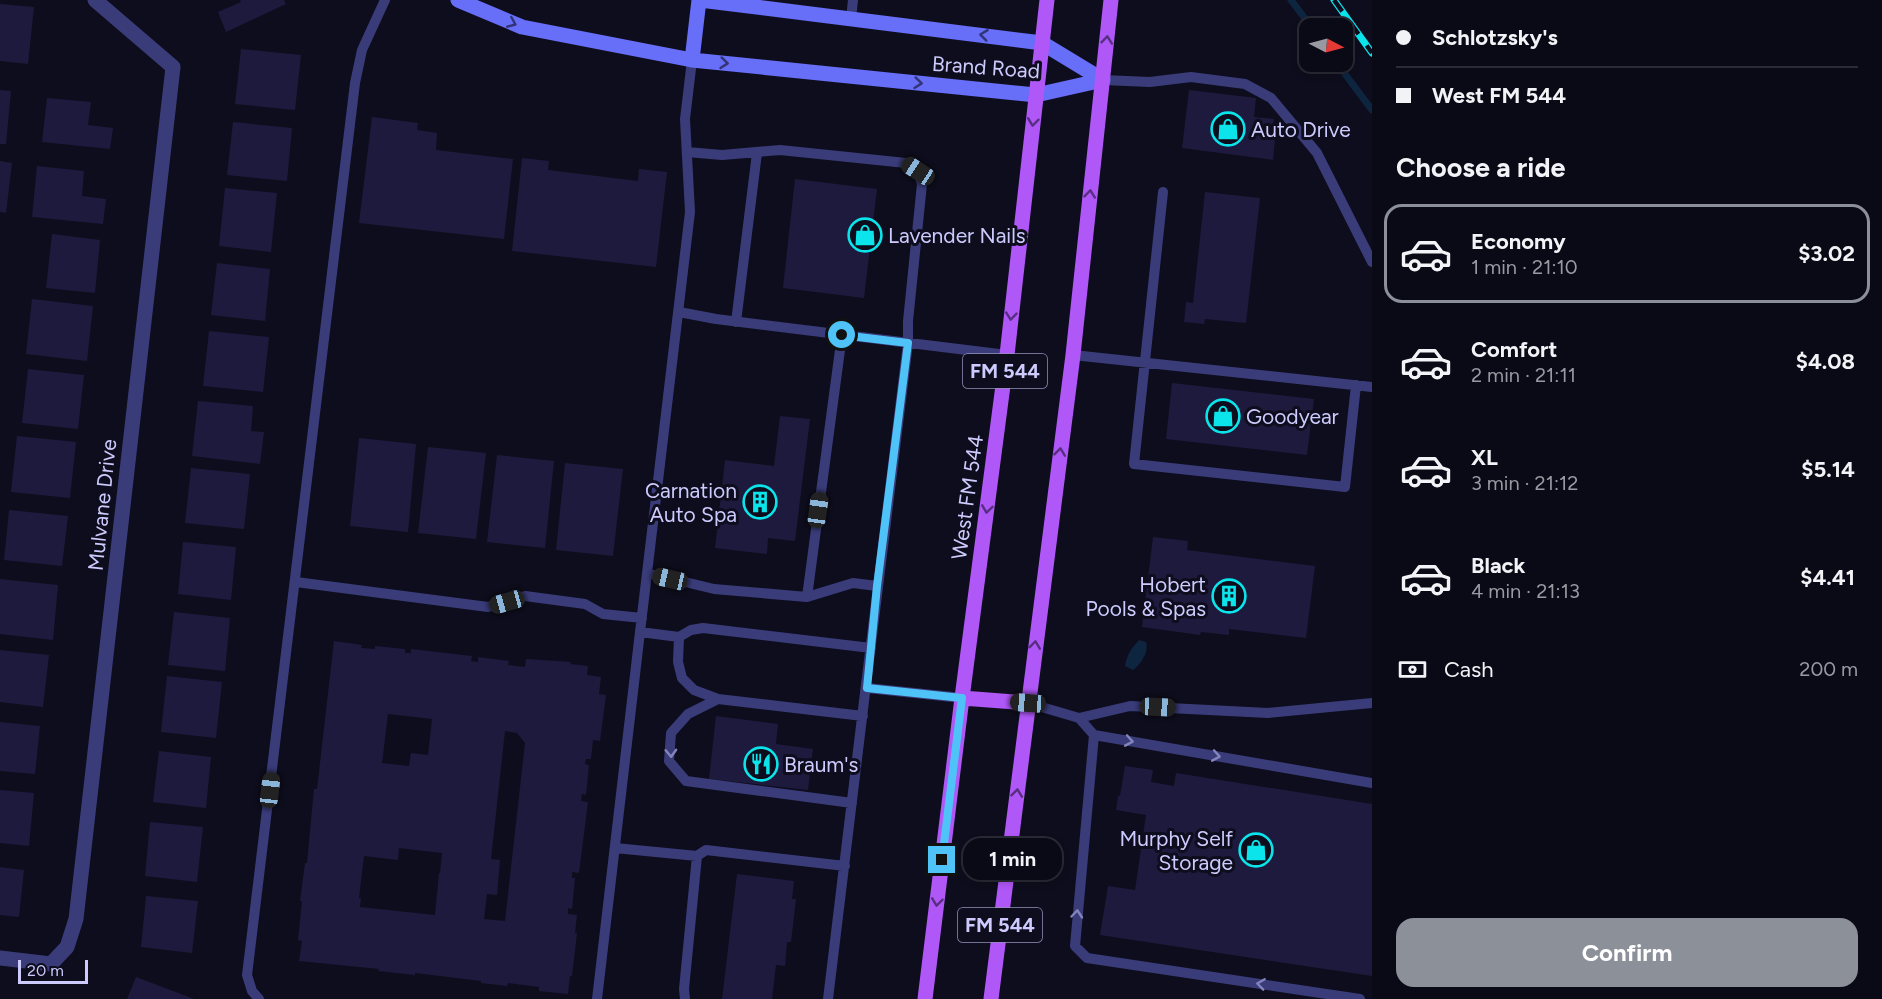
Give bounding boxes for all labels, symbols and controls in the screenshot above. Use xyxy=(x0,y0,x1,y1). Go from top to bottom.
one-way arrow xyxy=(506,16,517,28)
north arrow xyxy=(1299,18,1353,72)
map controls xyxy=(1299,18,1353,72)
text: Schlotzsky's xyxy=(1432,24,1558,51)
one-way arrow xyxy=(979,30,989,42)
one-way arrow xyxy=(1100,35,1113,44)
street label: Brand Road xyxy=(931,51,1041,83)
one-way arrow xyxy=(719,57,729,69)
one-way arrow xyxy=(913,76,923,89)
text: West FM 544 xyxy=(1432,82,1566,109)
shop icon: Auto Drive xyxy=(1210,111,1246,147)
one-way arrow xyxy=(1027,117,1039,126)
place label: Auto Drive xyxy=(1251,117,1351,142)
text: Choose a ride xyxy=(1396,151,1565,184)
car xyxy=(898,154,938,188)
one-way arrow xyxy=(1083,189,1096,198)
shop icon: Lavender Nails xyxy=(847,217,883,253)
place label: Lavender Nails xyxy=(888,223,1026,248)
icon: car xyxy=(1399,227,1453,281)
text: Economy xyxy=(1471,228,1566,255)
text: $3.02 xyxy=(1798,240,1855,267)
text: 1 min · 21:10 xyxy=(1471,255,1578,279)
one-way arrow xyxy=(1005,311,1018,320)
route start xyxy=(828,321,855,348)
icon: car xyxy=(1399,335,1453,389)
text: Comfort xyxy=(1471,336,1557,363)
text: $4.08 xyxy=(1796,348,1855,375)
road number: FM 544 xyxy=(963,354,1047,388)
text: 2 min · 21:11 xyxy=(1471,363,1576,387)
shop icon: Goodyear xyxy=(1205,398,1241,434)
place label: Goodyear xyxy=(1246,404,1339,429)
street label: West FM 544 xyxy=(946,433,988,561)
street label: Mulvane Drive xyxy=(83,438,121,572)
icon: car xyxy=(1399,443,1453,497)
text: XL xyxy=(1471,444,1498,471)
one-way arrow xyxy=(1054,447,1066,456)
text: $5.14 xyxy=(1801,456,1855,483)
text: 3 min · 21:12 xyxy=(1471,471,1579,495)
place label: Carnation Auto Spa xyxy=(645,478,737,527)
building icon: Carnation Auto Spa xyxy=(742,484,778,520)
car xyxy=(807,491,829,529)
one-way arrow xyxy=(981,504,993,514)
icon: car xyxy=(1399,551,1453,605)
text: Black xyxy=(1471,552,1525,579)
text: $4.41 xyxy=(1800,564,1855,591)
car xyxy=(650,566,690,592)
place label: Hobert Pools & Spas xyxy=(1086,572,1206,621)
building icon: Hobert Pools & Spas xyxy=(1211,578,1247,614)
text: 4 min · 21:13 xyxy=(1471,579,1580,603)
car xyxy=(487,588,527,616)
one-way arrow xyxy=(1029,640,1041,650)
icon: cash xyxy=(1396,653,1429,686)
text: Cash xyxy=(1444,656,1494,683)
text: 200 m xyxy=(1799,657,1858,681)
car xyxy=(1009,693,1047,713)
car xyxy=(1140,697,1176,717)
one-way arrow xyxy=(1125,735,1134,747)
restaurant icon: Braum's xyxy=(743,746,779,782)
one-way arrow xyxy=(664,749,677,758)
one-way arrow xyxy=(1211,749,1221,762)
place label: Braum's xyxy=(784,752,858,777)
car xyxy=(259,771,281,809)
one-way arrow xyxy=(1010,788,1022,798)
place label: Murphy Self Storage xyxy=(1119,826,1233,875)
shop icon: Murphy Self Storage xyxy=(1238,832,1274,868)
callout: 1 min xyxy=(963,839,1062,881)
route end xyxy=(928,846,955,873)
text: 1 min xyxy=(989,847,1036,871)
one-way arrow xyxy=(931,897,943,907)
road number: FM 544 xyxy=(958,908,1042,942)
one-way arrow xyxy=(1070,910,1083,919)
button: Confirm xyxy=(1396,918,1858,987)
scale bar xyxy=(18,957,88,984)
text: 20 m xyxy=(27,961,64,980)
one-way arrow xyxy=(1256,979,1266,991)

